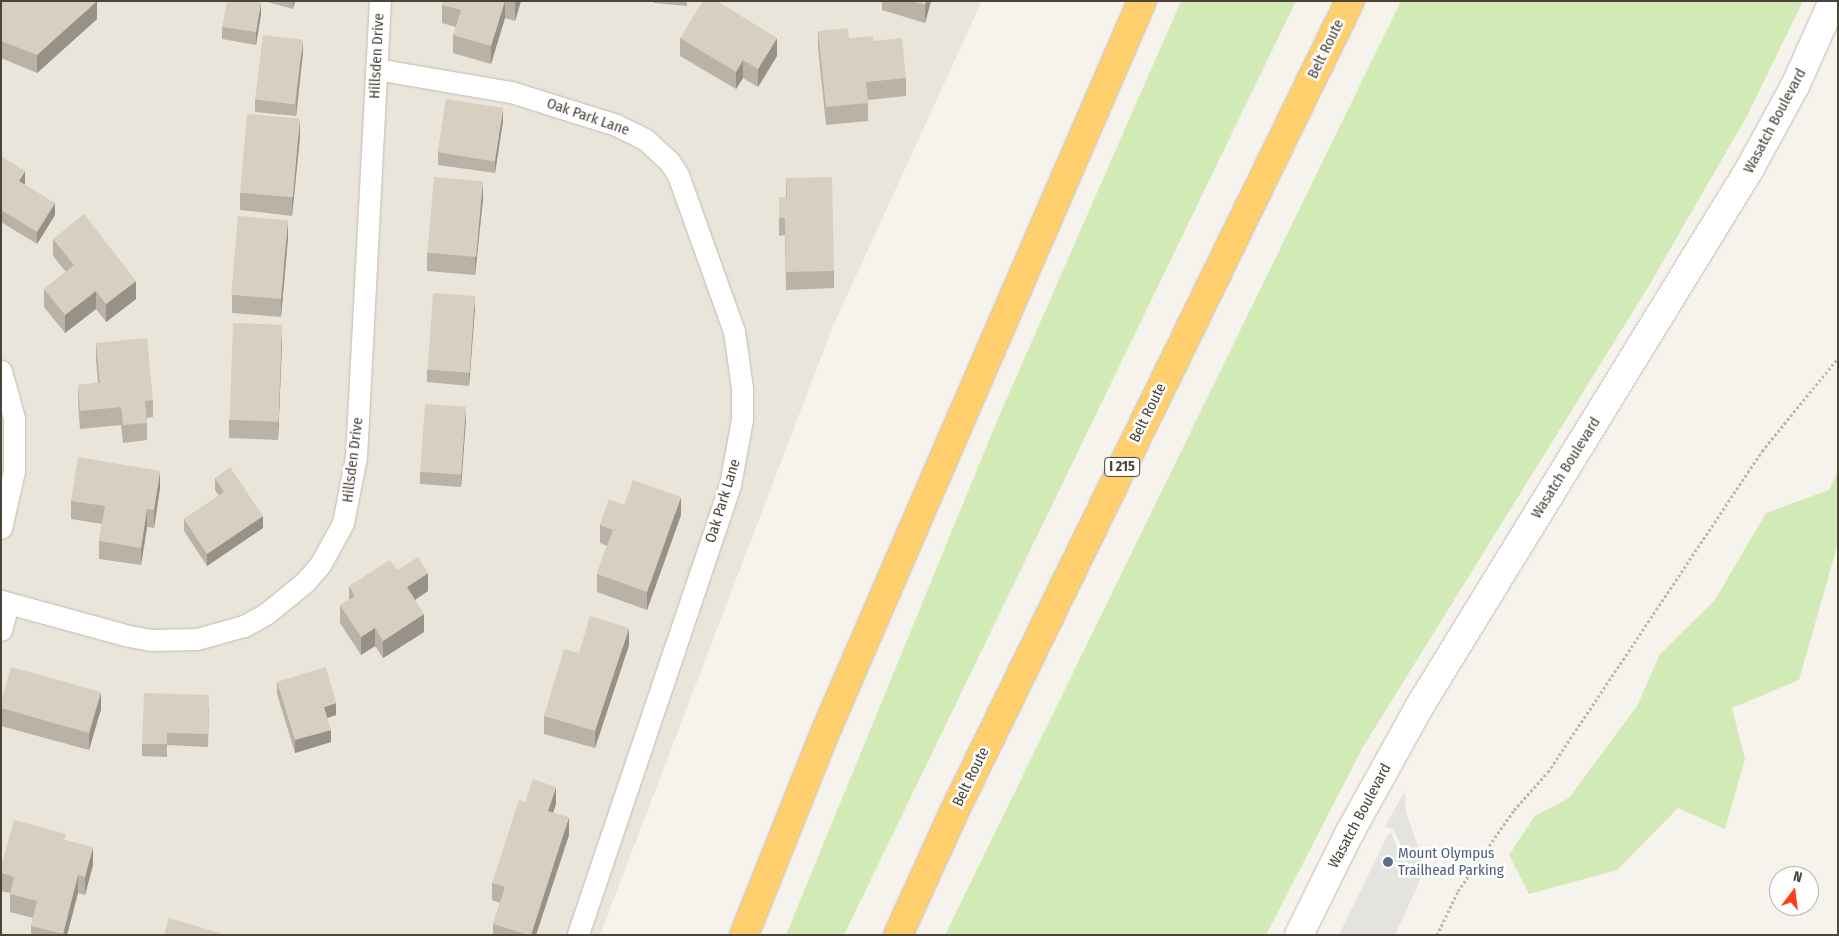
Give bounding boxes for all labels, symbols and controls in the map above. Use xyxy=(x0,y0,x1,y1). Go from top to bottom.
street label: Hillsden Drive xyxy=(366,13,388,99)
street label: Belt Route xyxy=(1304,16,1348,82)
street label: Wasatch Boulevard xyxy=(1740,66,1810,176)
street label: Oak Park Lane xyxy=(544,94,632,140)
street label: Belt Route xyxy=(1126,380,1170,446)
street label: Wasatch Boulevard xyxy=(1528,414,1604,522)
street label: Hillsden Drive xyxy=(339,416,367,504)
road number: I 215 xyxy=(1103,456,1141,478)
street label: Oak Park Lane xyxy=(702,457,744,545)
street label: Belt Route xyxy=(949,744,993,810)
street label: Wasatch Boulevard xyxy=(1325,761,1395,871)
place label: Mount Olympus Trailhead Parking xyxy=(1398,844,1504,879)
marker: Mount Olympus Trailhead Parking xyxy=(1382,856,1394,868)
north arrow xyxy=(1769,866,1819,916)
text: N xyxy=(1791,868,1804,886)

